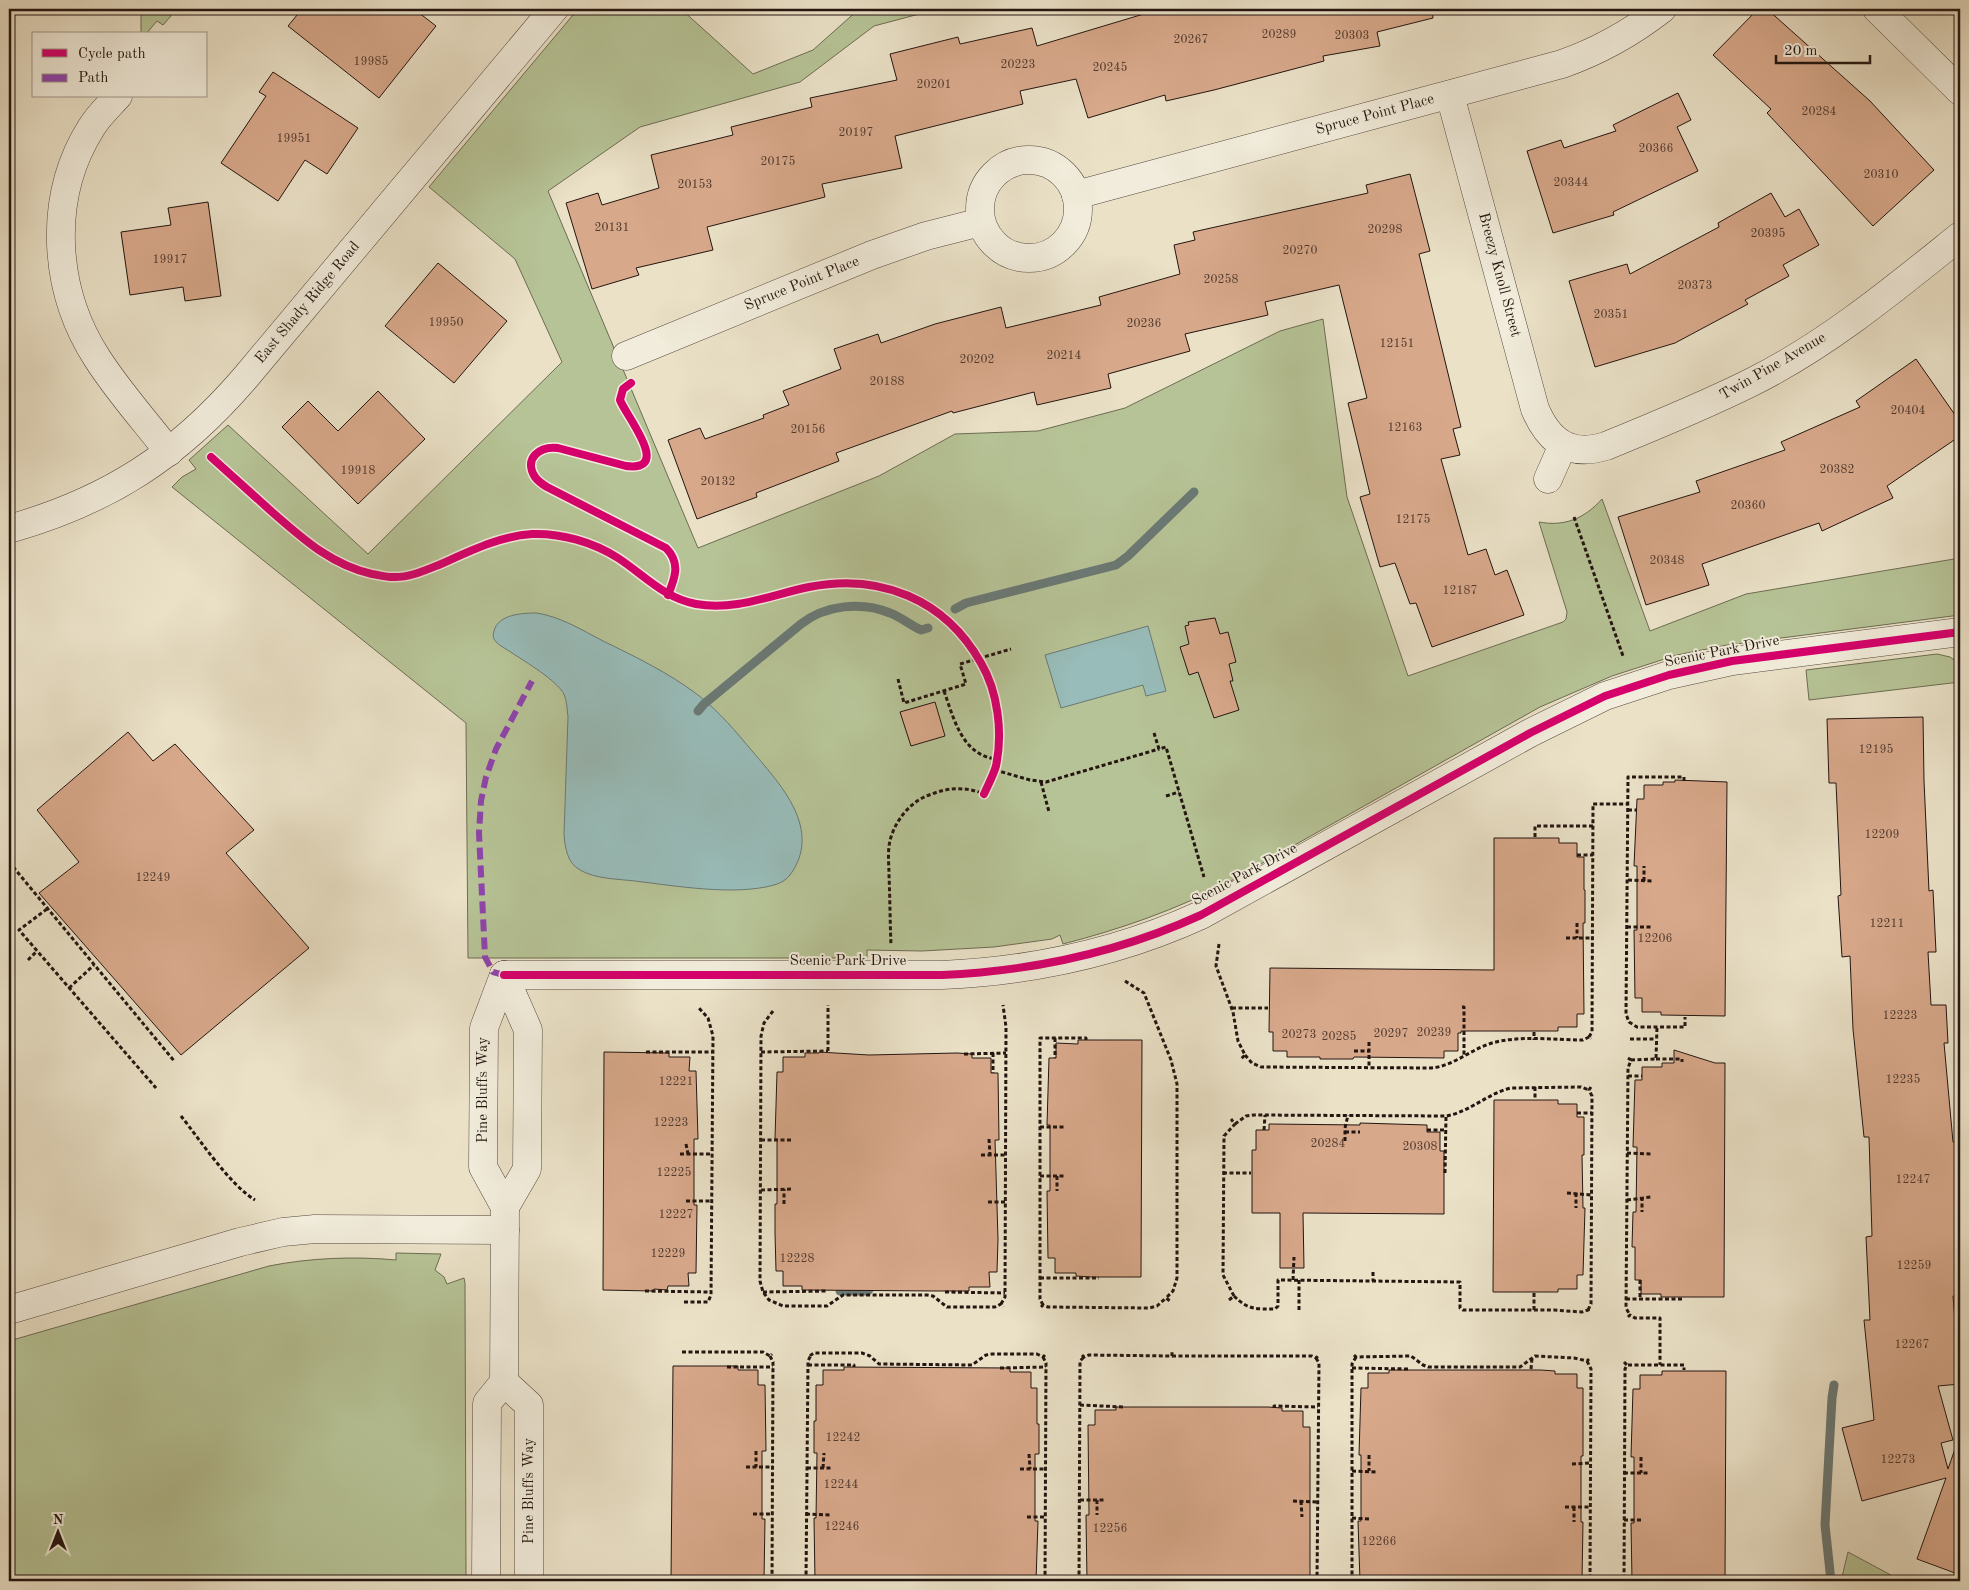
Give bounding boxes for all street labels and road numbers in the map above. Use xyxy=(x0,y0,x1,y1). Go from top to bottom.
street label: Spruce Point Place xyxy=(1314,92,1436,138)
street label: Breezy Knoll Street xyxy=(1475,211,1523,339)
street label: East Shady Ridge Road xyxy=(253,239,363,367)
street label: Spruce Point Place xyxy=(742,254,862,314)
street label: Twin Pine Avenue xyxy=(1717,331,1829,403)
street label: Scenic Park Drive xyxy=(1663,633,1781,671)
street label: Scenic Park Drive xyxy=(1190,841,1300,909)
street label: Scenic Park Drive xyxy=(790,954,906,969)
street label: Pine Bluffs Way xyxy=(476,1037,491,1143)
street label: Pine Bluffs Way xyxy=(522,1438,537,1544)

